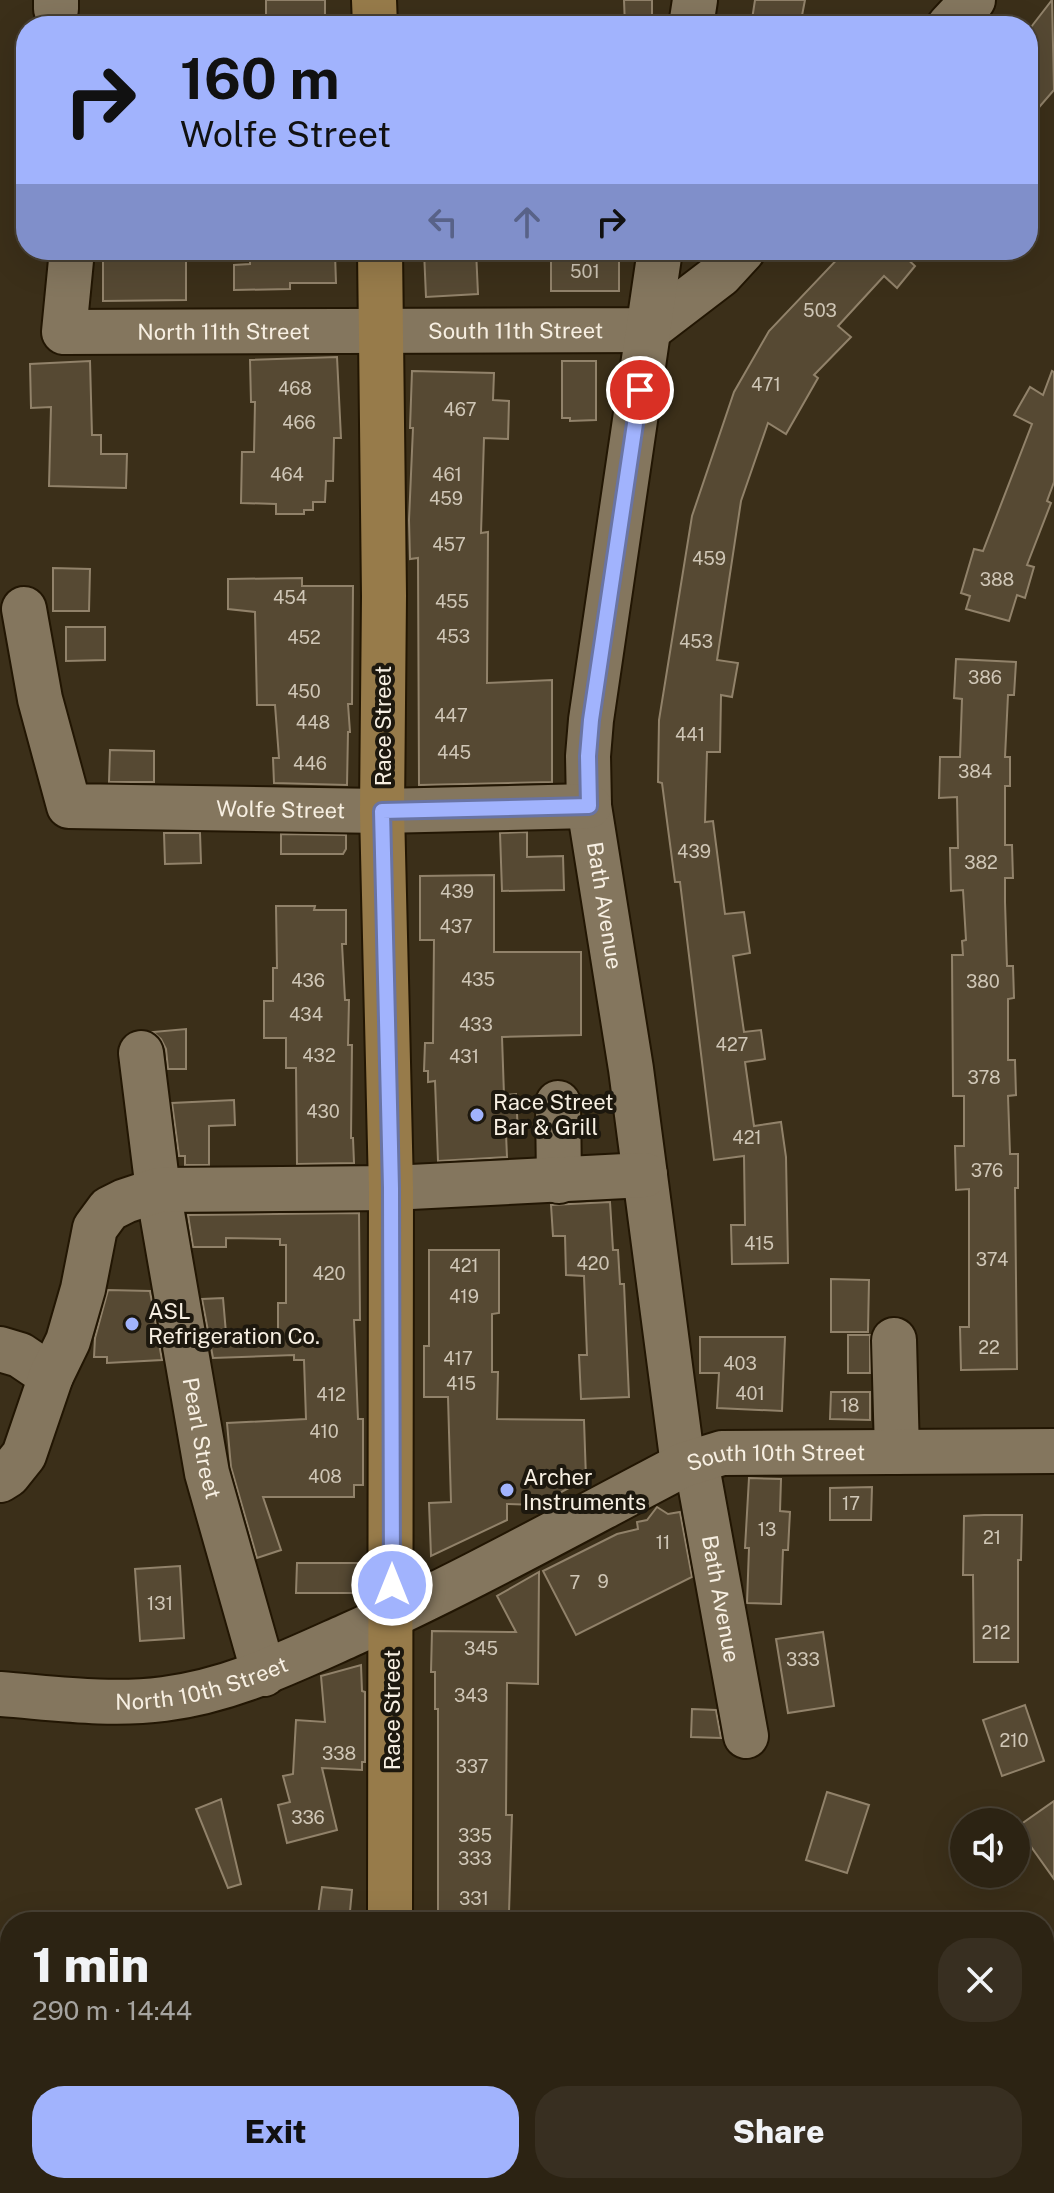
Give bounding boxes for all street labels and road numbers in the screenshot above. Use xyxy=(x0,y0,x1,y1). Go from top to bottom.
street label: South 11th Street xyxy=(428,317,603,344)
street label: North 11th Street xyxy=(137,318,310,345)
street label: Race Street xyxy=(370,666,396,786)
street label: Wolfe Street xyxy=(216,795,345,823)
street label: Bath Avenue xyxy=(582,840,628,971)
street label: Pearl Street xyxy=(178,1375,227,1502)
street label: South 10th Street xyxy=(683,1439,865,1476)
street label: Bath Avenue xyxy=(697,1533,745,1664)
street label: Race Street xyxy=(379,1650,405,1770)
street label: North 10th Street xyxy=(115,1651,292,1715)

